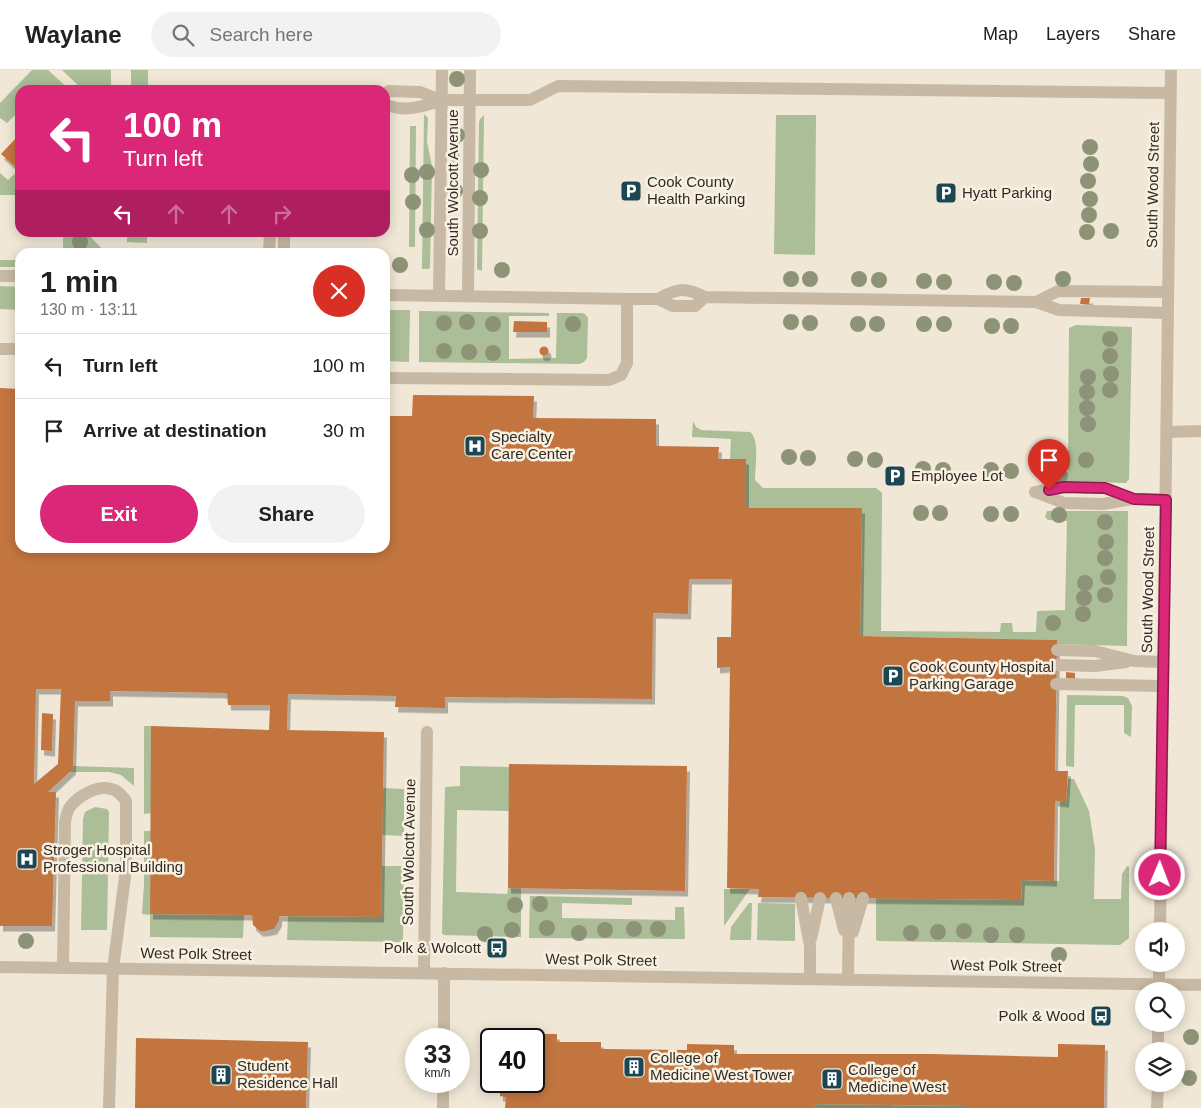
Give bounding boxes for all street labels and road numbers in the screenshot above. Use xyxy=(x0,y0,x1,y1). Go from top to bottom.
street label: South Wolcott Avenue xyxy=(444,109,461,257)
street label: South Wood Street xyxy=(1143,121,1162,248)
street label: South Wood Street xyxy=(1138,526,1157,653)
street label: South Wolcott Avenue xyxy=(399,778,418,926)
street label: West Polk Street xyxy=(140,944,253,963)
street label: West Polk Street xyxy=(545,950,658,969)
street label: West Polk Street xyxy=(950,956,1063,975)

